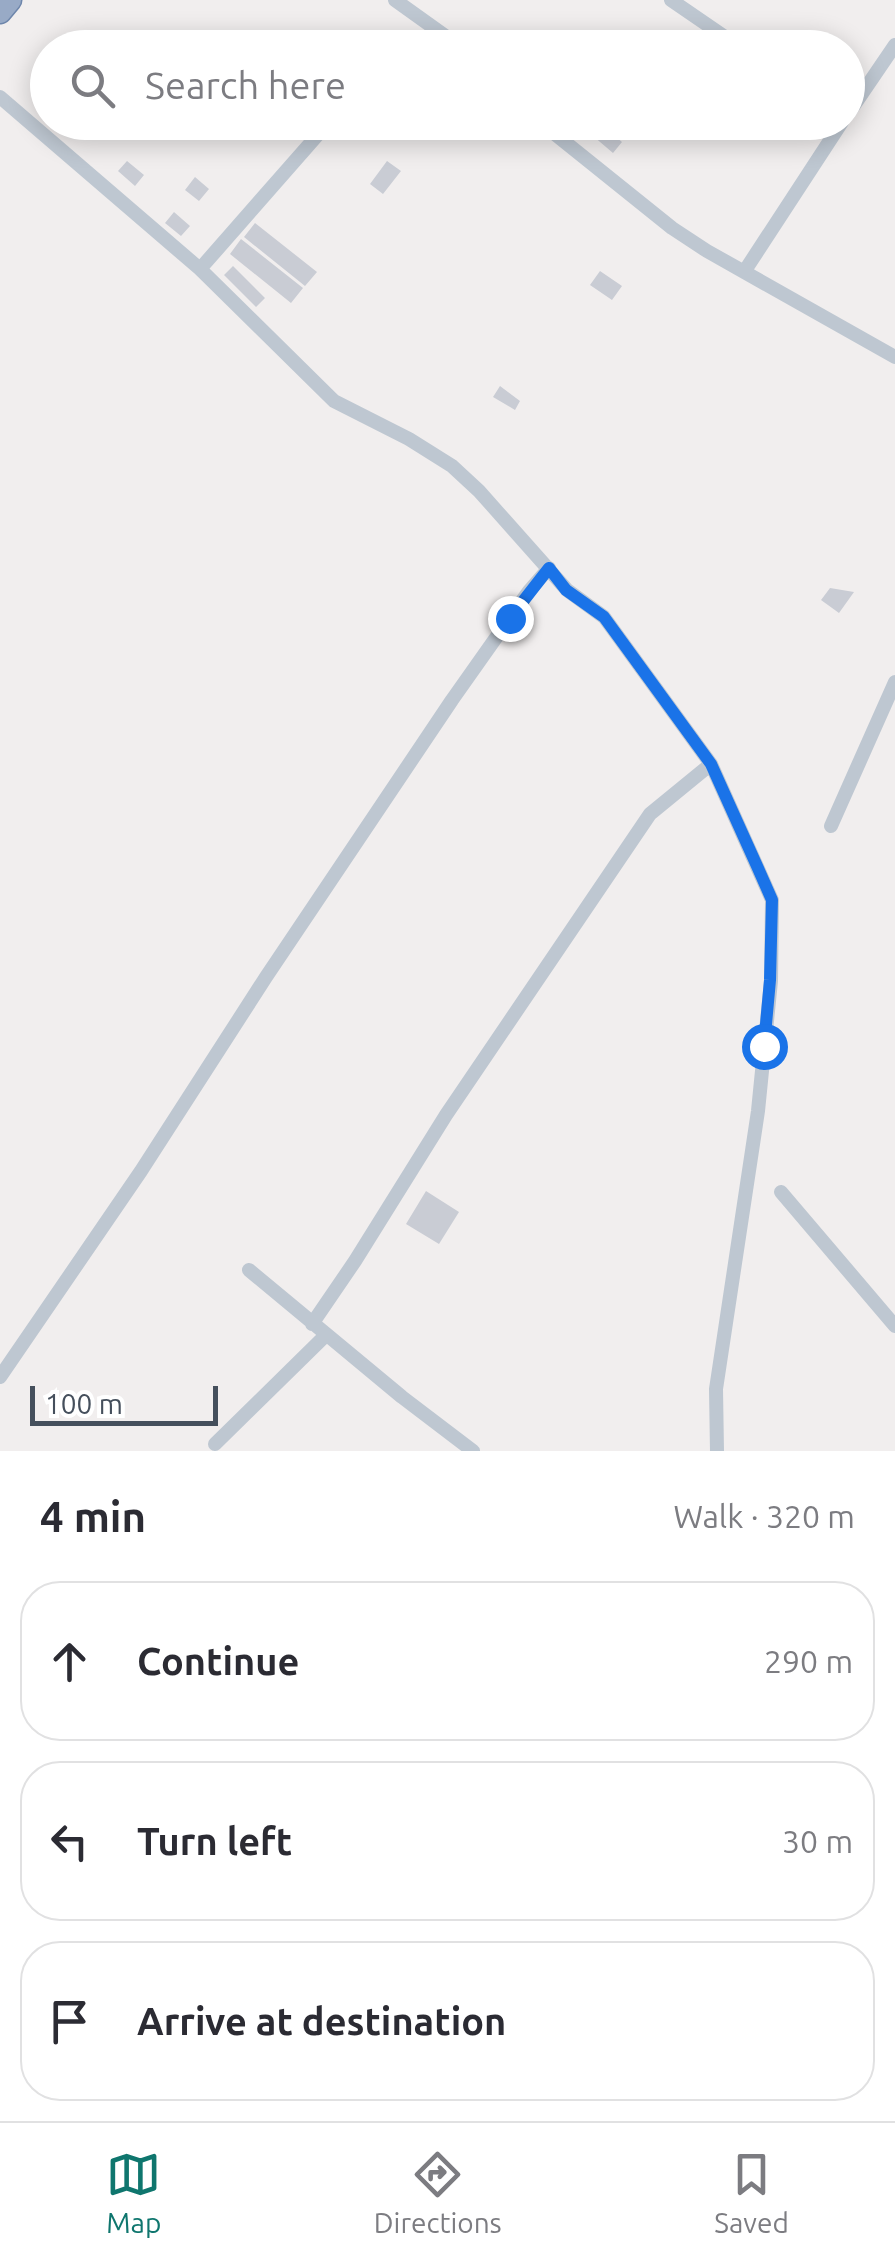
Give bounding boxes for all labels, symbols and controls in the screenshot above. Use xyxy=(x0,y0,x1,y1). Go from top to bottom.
search box xyxy=(30,30,865,140)
icon: search xyxy=(65,58,120,113)
text: Search here xyxy=(145,64,346,106)
route end xyxy=(488,596,534,642)
route start xyxy=(742,1024,788,1070)
scale bar xyxy=(30,1381,218,1426)
text: 100 m xyxy=(45,1388,123,1419)
text: 4 min xyxy=(40,1493,146,1540)
text: Walk · 320 m xyxy=(673,1498,855,1534)
icon: ahead xyxy=(42,1634,97,1689)
text: Continue xyxy=(137,1640,299,1682)
text: 290 m xyxy=(764,1643,853,1679)
icon: left xyxy=(42,1814,97,1869)
text: Turn left xyxy=(137,1820,292,1862)
text: 30 m xyxy=(782,1823,853,1859)
icon: arrive xyxy=(42,1994,97,2049)
text: Arrive at destination xyxy=(137,2000,506,2042)
tab: Map xyxy=(106,2147,161,2238)
tab: Directions xyxy=(374,2147,502,2238)
tab: Saved xyxy=(714,2147,789,2238)

